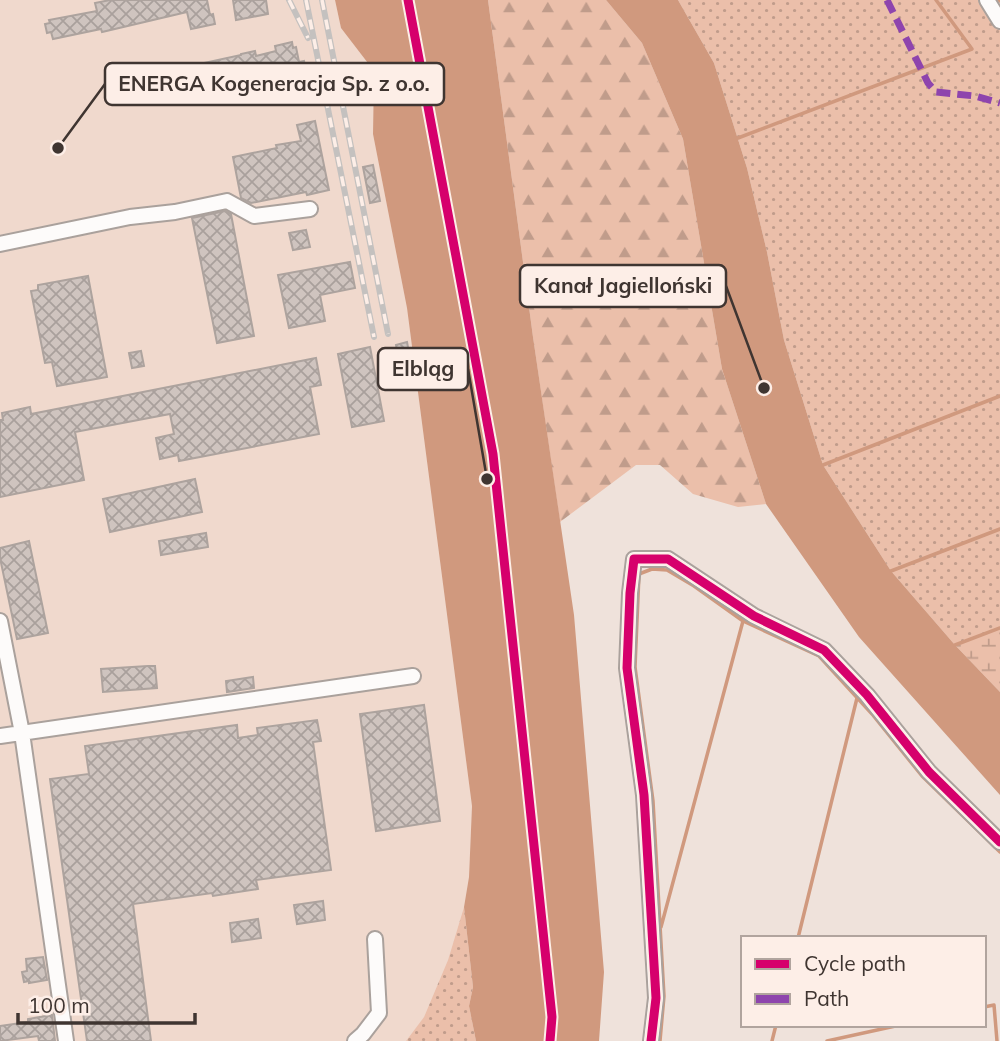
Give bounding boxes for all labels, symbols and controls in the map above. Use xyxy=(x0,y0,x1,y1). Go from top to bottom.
callout: ENERGA Kogeneracja Sp. z o.o. xyxy=(105,63,444,105)
text: ENERGA Kogeneracja Sp. z o.o. xyxy=(118,70,430,96)
callout: Kanał Jagielloński xyxy=(520,265,726,307)
text: Kanał Jagielloński xyxy=(534,272,712,298)
callout: Elbląg xyxy=(378,348,468,390)
text: Elbląg xyxy=(392,355,454,381)
legend xyxy=(741,936,986,1027)
text: Cycle path xyxy=(804,950,906,976)
scale bar xyxy=(18,982,194,1026)
text: Path xyxy=(804,985,849,1011)
text: 100 m xyxy=(28,992,90,1018)

